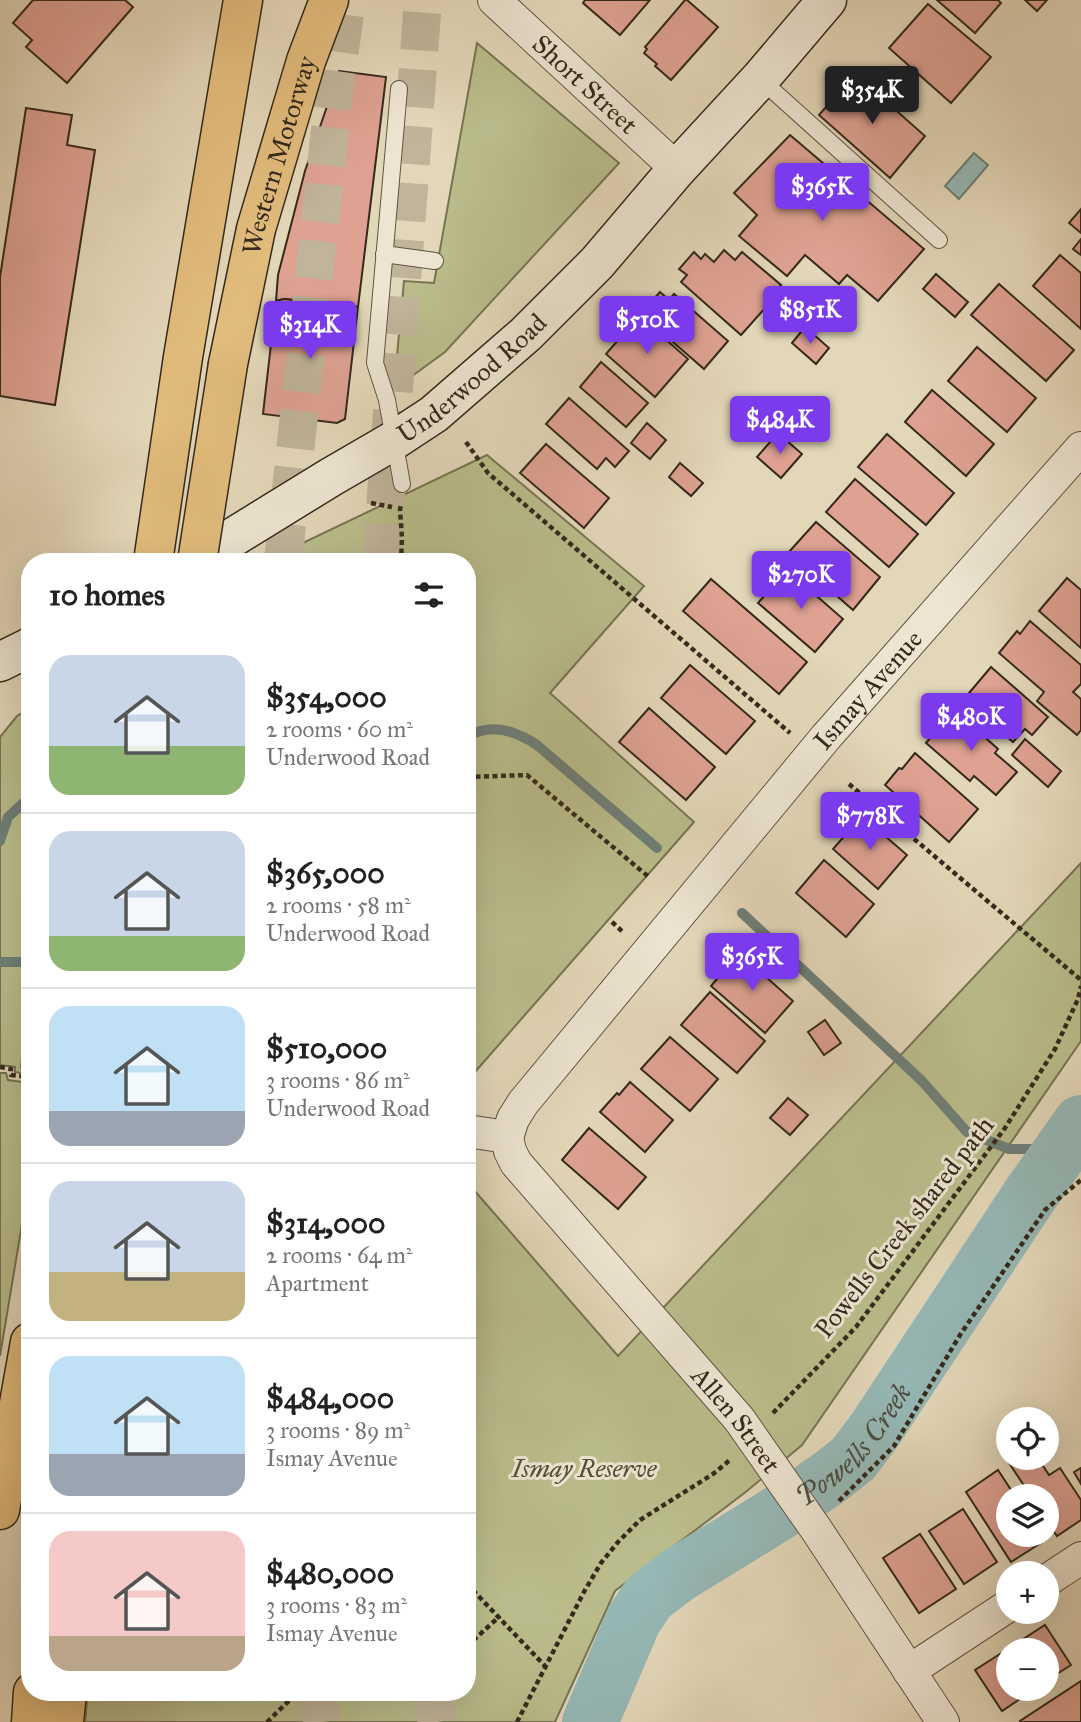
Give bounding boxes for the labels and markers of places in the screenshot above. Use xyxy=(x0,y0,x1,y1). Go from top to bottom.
pin: $354K xyxy=(823,66,921,126)
pin: $365K xyxy=(773,164,871,223)
pin: $851K xyxy=(761,286,859,346)
pin: $510K xyxy=(598,296,696,356)
pin: $314K xyxy=(261,302,359,361)
pin: $484K xyxy=(731,396,829,456)
pin: $270K xyxy=(752,552,850,611)
pin: $480K xyxy=(922,694,1020,753)
pin: $778K xyxy=(821,792,919,852)
pin: $365K xyxy=(703,934,801,993)

